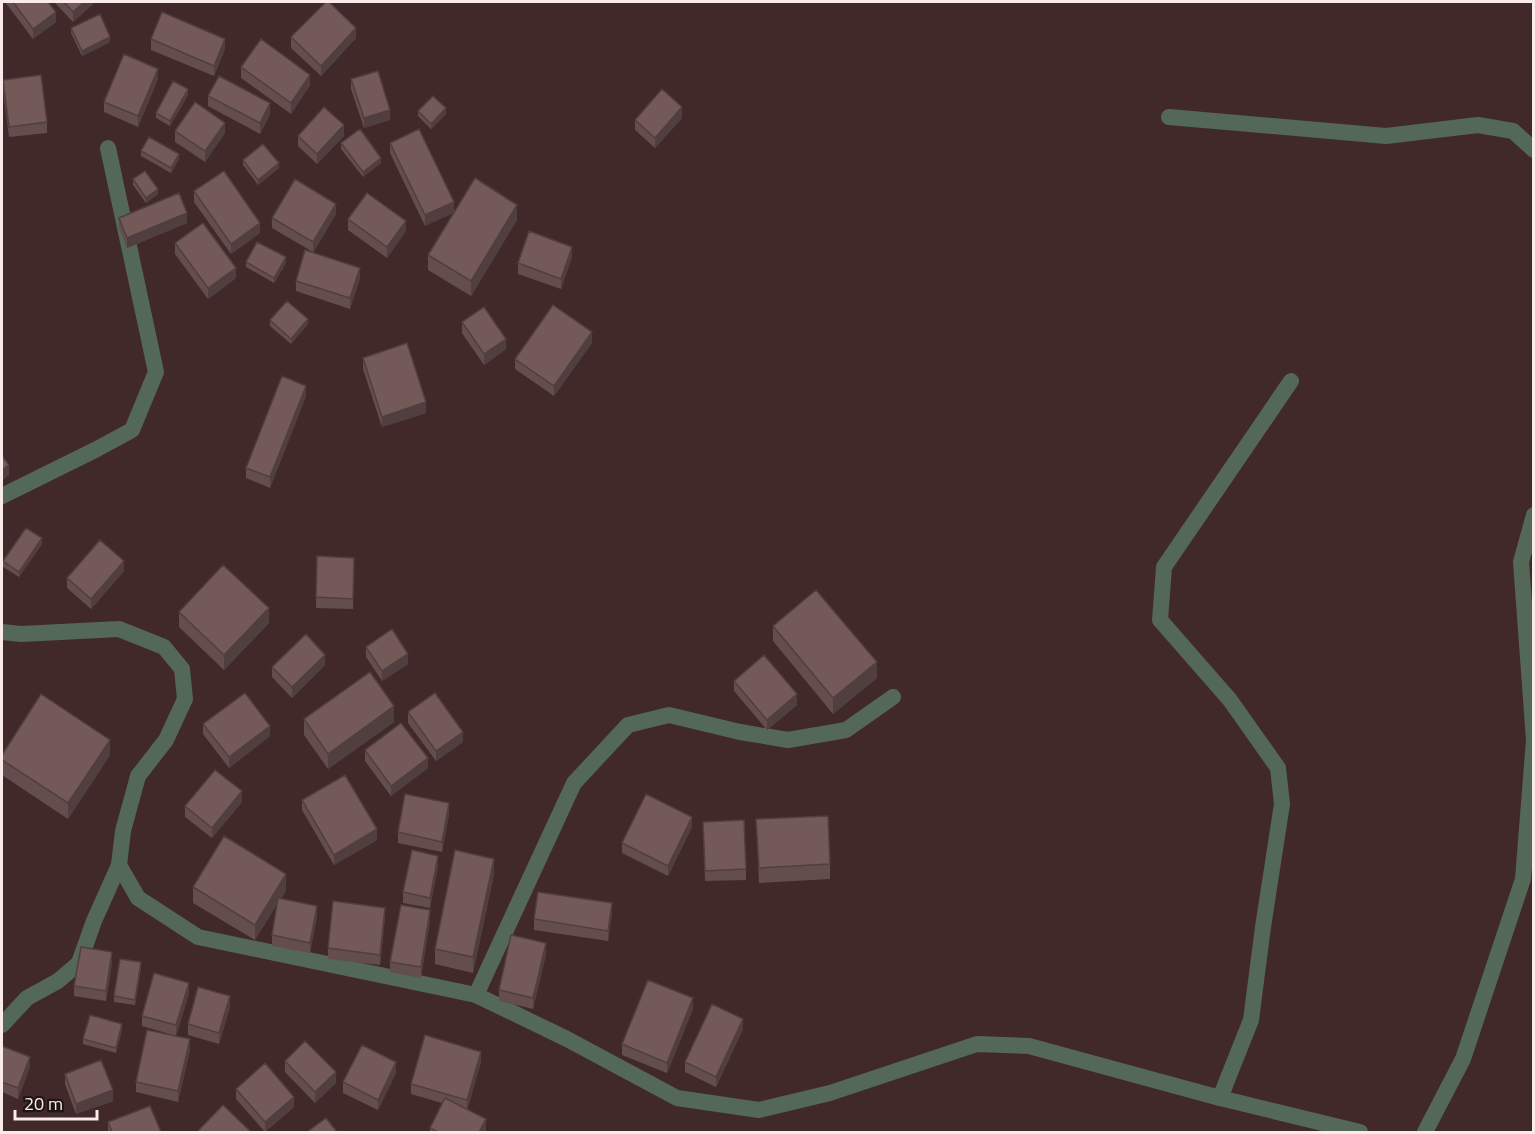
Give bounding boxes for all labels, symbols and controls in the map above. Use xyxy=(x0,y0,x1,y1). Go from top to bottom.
scale bar xyxy=(15,1083,98,1121)
text: 20 m xyxy=(24,1090,63,1117)

